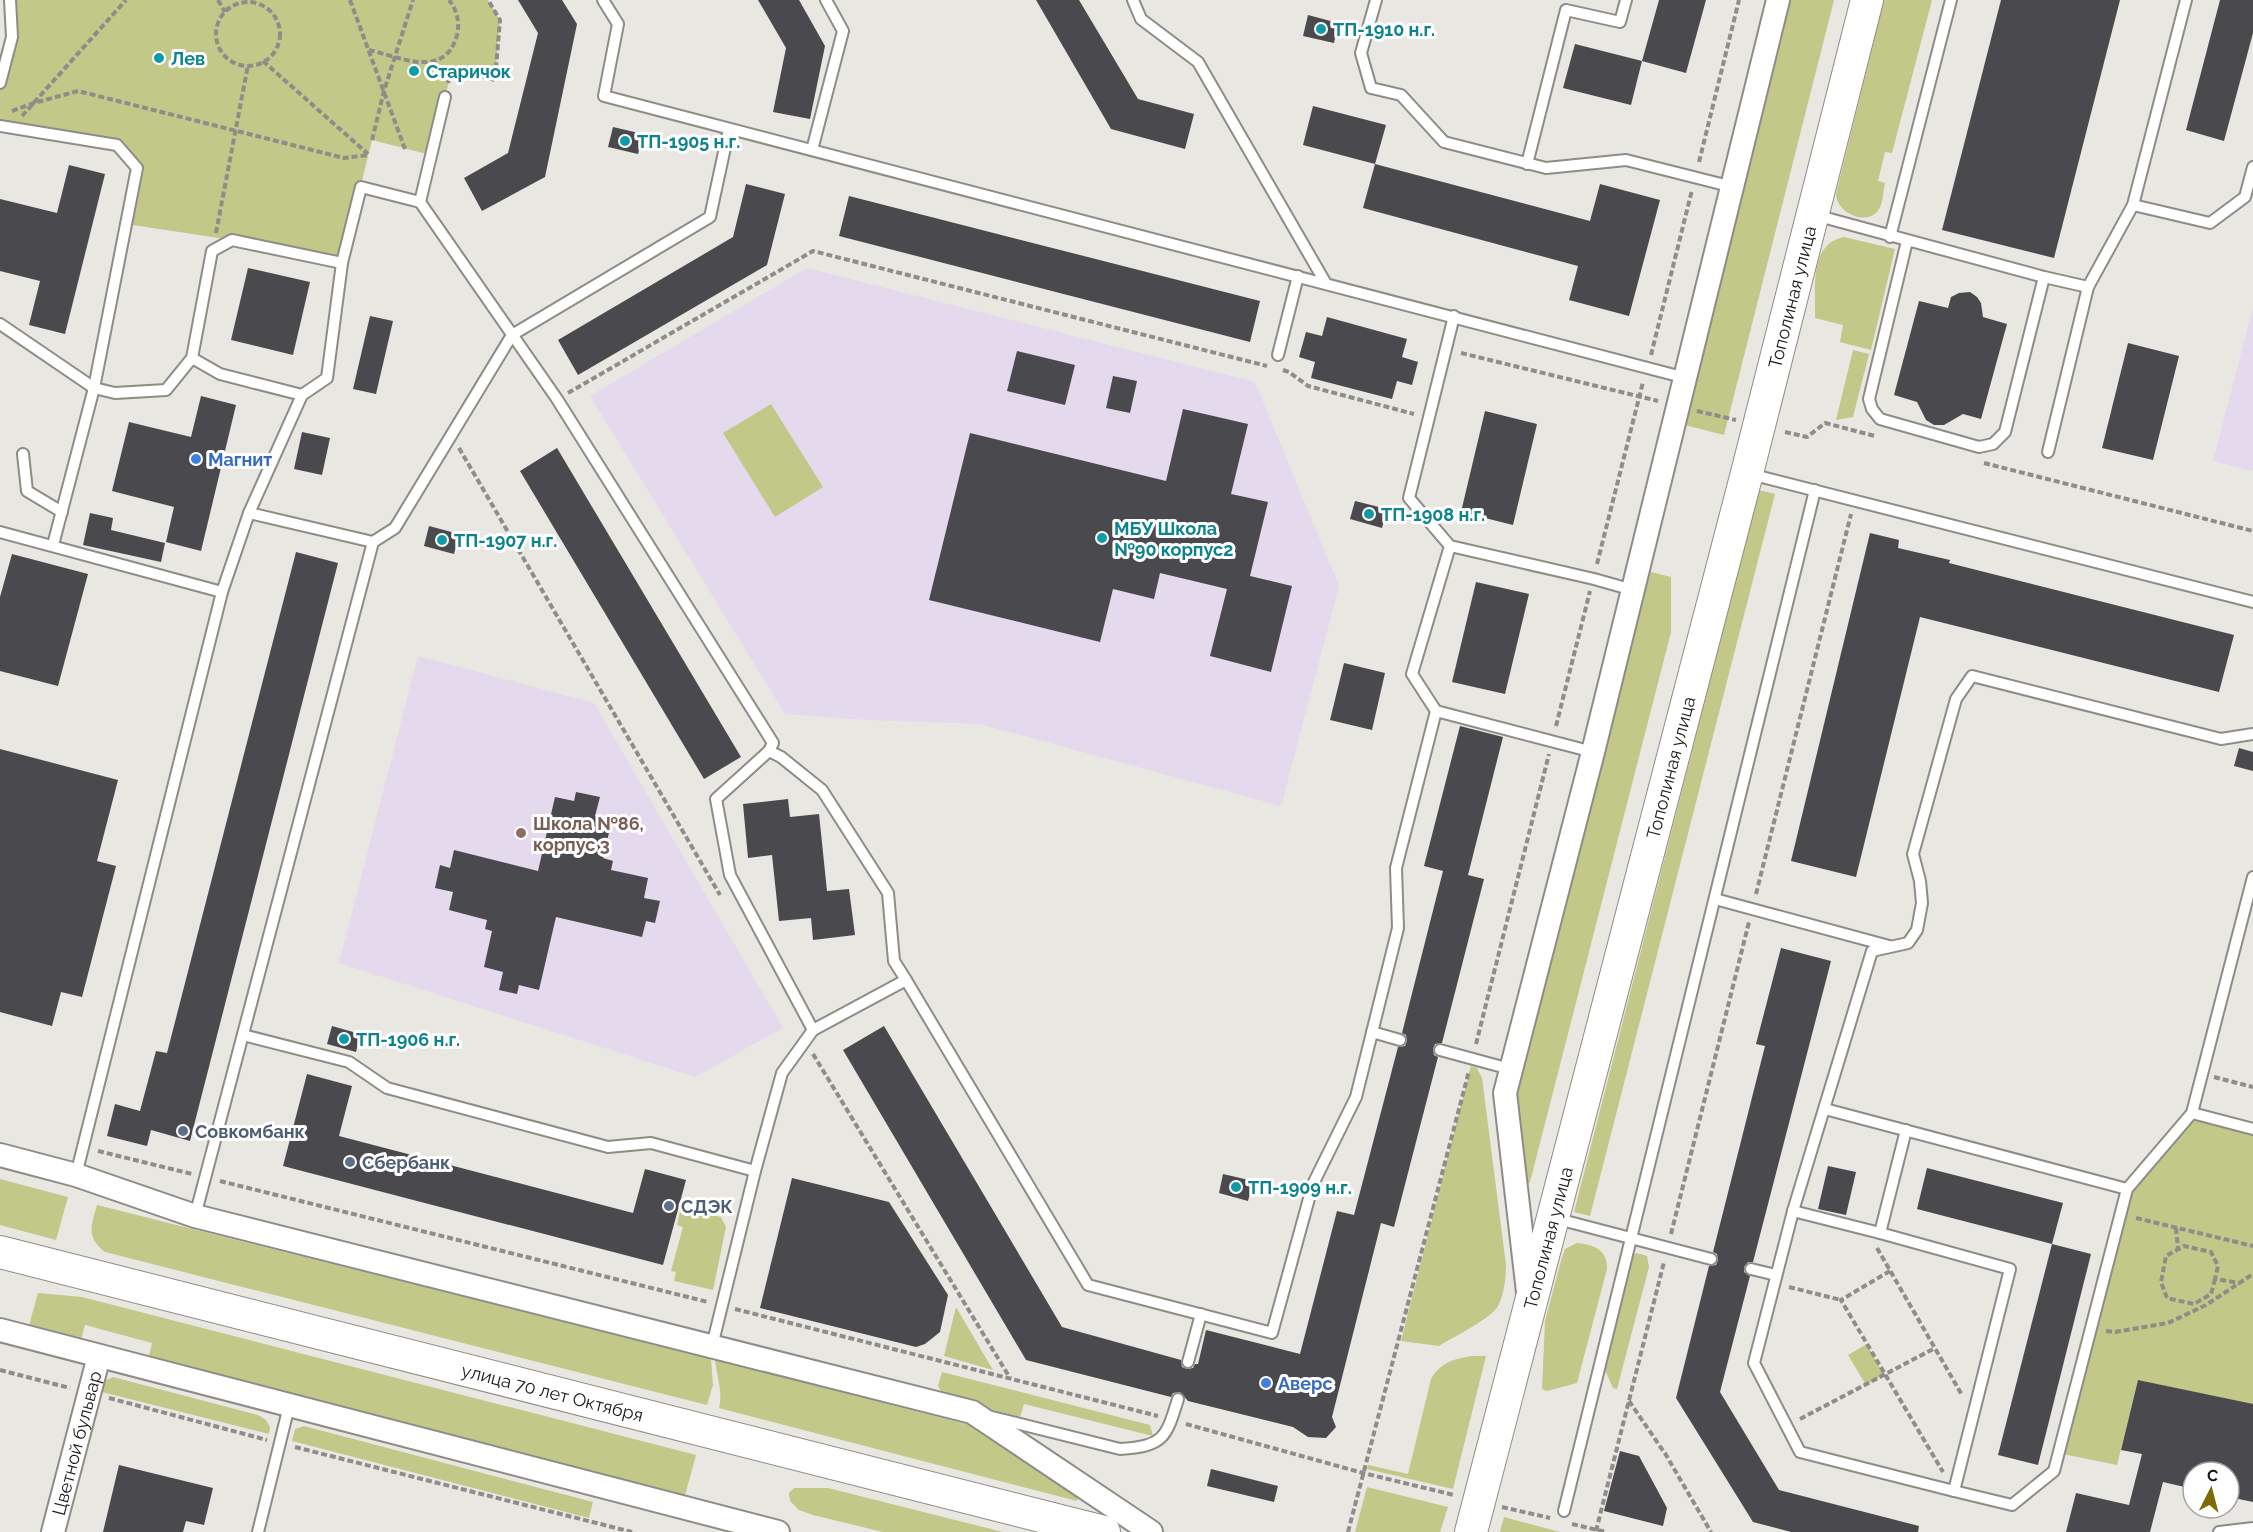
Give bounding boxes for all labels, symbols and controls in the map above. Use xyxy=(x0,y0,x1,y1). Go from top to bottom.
place label: ТП-1910 н.г. xyxy=(1333,19,1435,40)
marker: ТП-1910 н.г. xyxy=(1314,22,1328,36)
place label: Лев xyxy=(171,48,205,69)
marker: Лев xyxy=(152,51,166,65)
place label: Старичок xyxy=(426,61,511,82)
marker: Старичок xyxy=(407,64,421,78)
place label: ТП-1905 н.г. xyxy=(637,131,740,152)
marker: ТП-1905 н.г. xyxy=(618,134,632,148)
street label: Тополиная улица xyxy=(1763,223,1820,370)
place label: Магнит xyxy=(208,449,272,470)
marker: Магнит xyxy=(189,452,203,466)
place label: ТП-1908 н.г. xyxy=(1381,504,1485,525)
marker: ТП-1908 н.г. xyxy=(1362,507,1376,521)
place label: МБУ Школа №90 корпус2 xyxy=(1114,518,1233,560)
place label: ТП-1907 н.г. xyxy=(454,530,557,551)
marker: МБУ Школа №90 корпус2 xyxy=(1095,531,1109,545)
marker: ТП-1907 н.г. xyxy=(435,533,449,547)
street label: Тополиная улица xyxy=(1642,694,1699,841)
place label: Школа №86, корпус 3 xyxy=(533,813,644,855)
marker: Школа №86, корпус 3 xyxy=(514,826,528,840)
place label: ТП-1906 н.г. xyxy=(356,1029,460,1050)
marker: ТП-1906 н.г. xyxy=(337,1032,351,1046)
place label: Совкомбанк xyxy=(195,1121,305,1142)
marker: Совкомбанк xyxy=(176,1124,190,1138)
place label: Сбербанк xyxy=(362,1152,450,1173)
marker: Сбербанк xyxy=(343,1155,357,1169)
street label: Тополиная улица xyxy=(1519,1164,1576,1311)
place label: ТП-1909 н.г. xyxy=(1248,1177,1352,1198)
marker: ТП-1909 н.г. xyxy=(1229,1180,1243,1194)
place label: СДЭК xyxy=(681,1196,733,1217)
marker: СДЭК xyxy=(662,1199,676,1213)
street label: улица 70 лет Октября xyxy=(459,1359,646,1425)
street label: Цветной бульвар xyxy=(47,1368,105,1517)
place label: Аверс xyxy=(1278,1373,1333,1394)
marker: Аверс xyxy=(1259,1376,1273,1390)
north arrow xyxy=(2181,1460,2241,1520)
text: С xyxy=(2206,1466,2219,1486)

